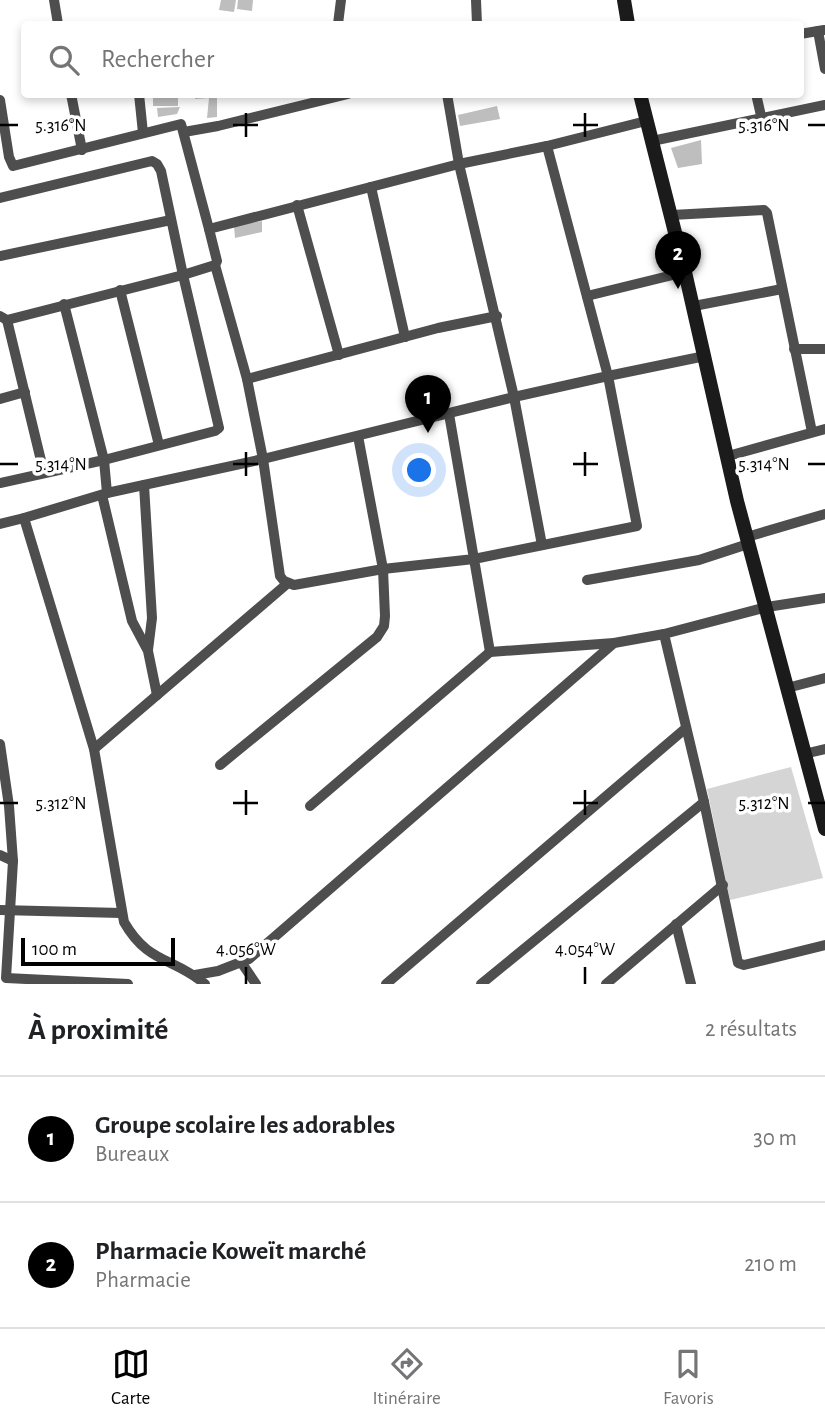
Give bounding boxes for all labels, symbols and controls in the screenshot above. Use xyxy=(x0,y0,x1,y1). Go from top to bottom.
search box xyxy=(21,21,804,98)
icon: search xyxy=(45,41,83,79)
text: Rechercher xyxy=(101,46,214,72)
text: 5.316°N xyxy=(35,117,87,135)
text: 5.316°N xyxy=(738,117,790,135)
pin: 2 xyxy=(655,231,701,289)
pin: 1 xyxy=(405,375,451,433)
your location xyxy=(402,453,436,487)
text: 5.314°N xyxy=(35,456,87,474)
text: 5.314°N xyxy=(738,456,790,474)
text: 5.312°N xyxy=(35,795,87,813)
text: 5.312°N xyxy=(738,795,790,813)
scale bar xyxy=(21,935,175,967)
text: 100 m xyxy=(32,940,77,959)
text: 4.056°W xyxy=(216,941,276,959)
text: 4.054°W xyxy=(555,941,615,959)
text: À proximité xyxy=(28,1015,168,1045)
text: 2 résultats xyxy=(705,1018,797,1041)
text: Groupe scolaire les adorables xyxy=(95,1112,395,1138)
text: 1 xyxy=(47,1127,55,1150)
text: 30 m xyxy=(753,1127,797,1150)
text: Bureaux xyxy=(95,1143,169,1166)
text: Pharmacie Koweït marché xyxy=(95,1238,366,1264)
text: 2 xyxy=(46,1253,56,1276)
text: 210 m xyxy=(744,1253,797,1276)
text: Pharmacie xyxy=(95,1269,191,1292)
tab: Carte xyxy=(111,1345,150,1410)
tab: Itinéraire xyxy=(372,1345,441,1410)
tab: Favoris xyxy=(663,1345,714,1410)

